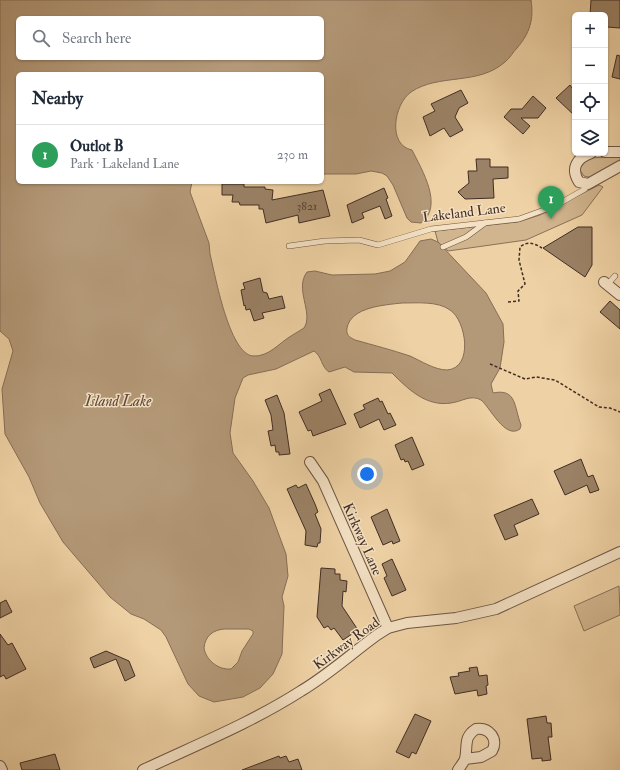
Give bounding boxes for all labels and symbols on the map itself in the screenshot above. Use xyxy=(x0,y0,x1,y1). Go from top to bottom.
pin: 1 xyxy=(538,186,564,219)
house number: 3821 xyxy=(297,199,317,214)
street label: Lakeland Lane xyxy=(422,199,507,226)
water label: Island Lake xyxy=(84,392,152,411)
your location xyxy=(357,464,377,484)
street label: Kirkway Lane xyxy=(338,500,386,579)
street label: Kirkway Road xyxy=(310,614,383,674)

